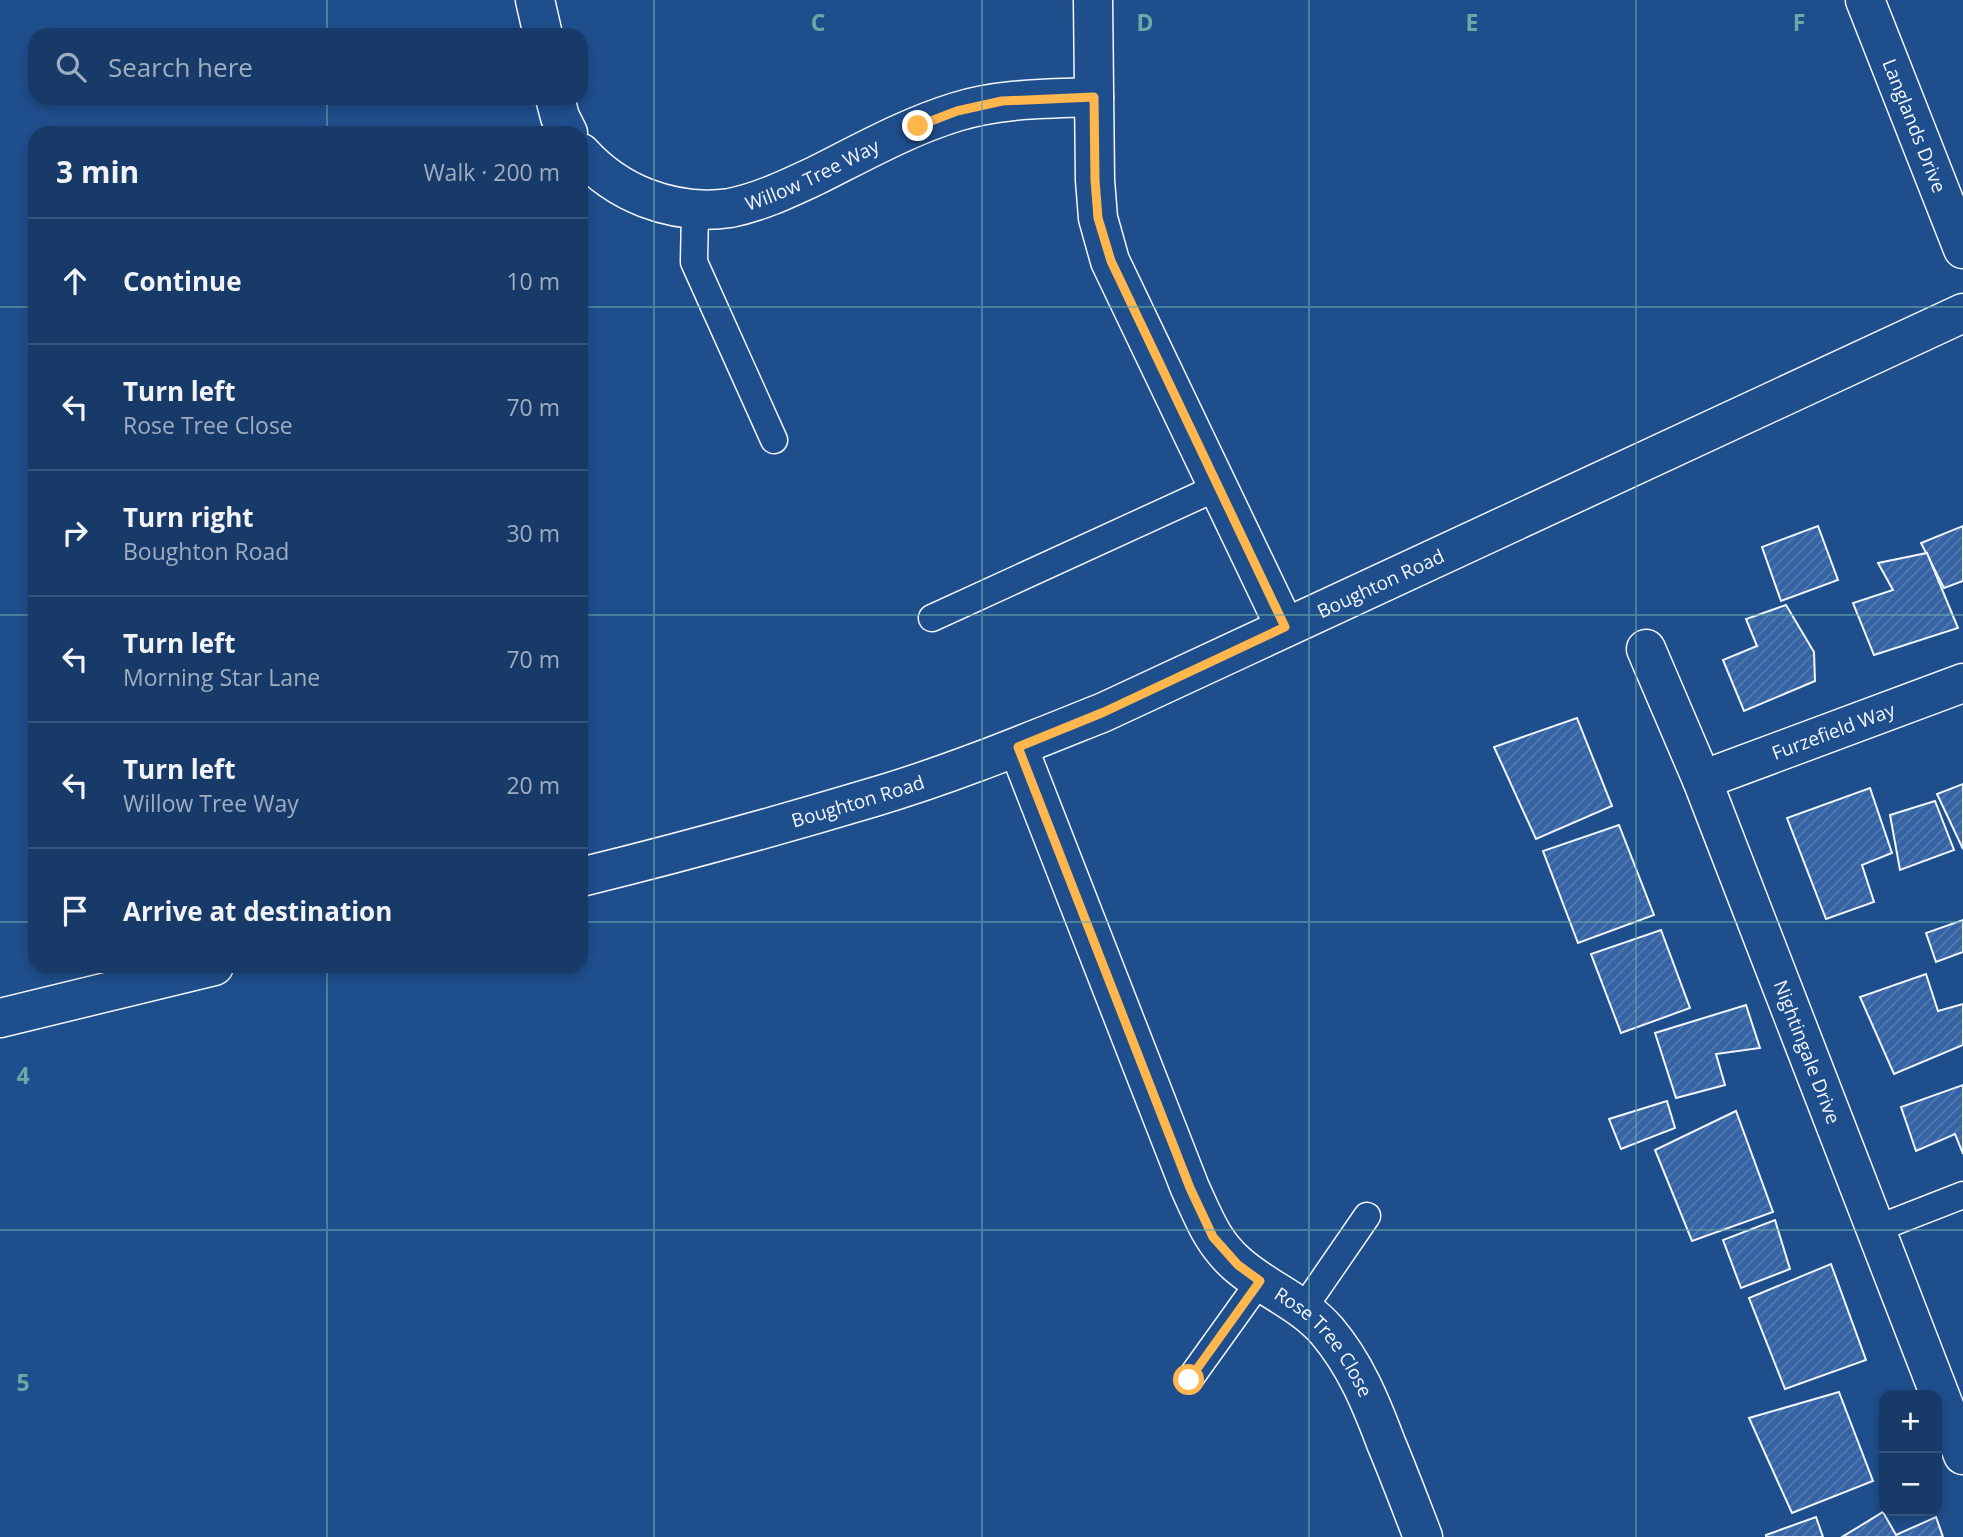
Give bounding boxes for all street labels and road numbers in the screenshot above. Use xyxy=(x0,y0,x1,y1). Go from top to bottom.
street label: Langlands Drive xyxy=(1876,55,1952,196)
street label: Willow Tree Way xyxy=(742,132,884,217)
street label: Boughton Road xyxy=(1313,543,1448,624)
street label: Furzefield Way xyxy=(1768,696,1899,766)
street label: Boughton Road xyxy=(788,769,928,833)
street label: Nightingale Drive xyxy=(1768,976,1847,1128)
street label: Rose Tree Close xyxy=(1270,1281,1379,1401)

